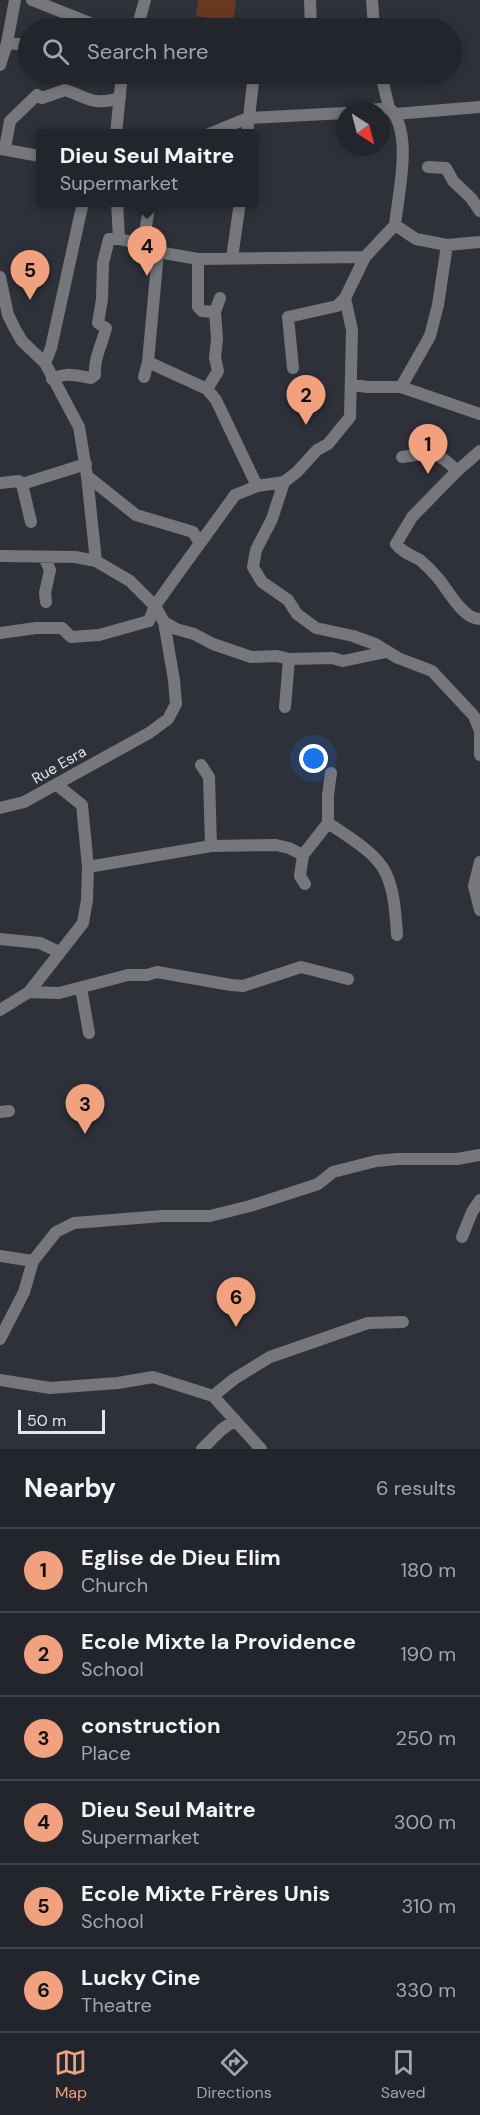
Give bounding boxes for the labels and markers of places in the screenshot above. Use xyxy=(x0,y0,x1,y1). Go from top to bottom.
pin: 4 xyxy=(128,226,166,276)
pin: 5 xyxy=(10,250,50,300)
pin: 2 xyxy=(286,376,326,425)
pin: 1 xyxy=(408,424,448,474)
pin: 3 xyxy=(66,1084,104,1134)
pin: 6 xyxy=(216,1278,256,1327)

